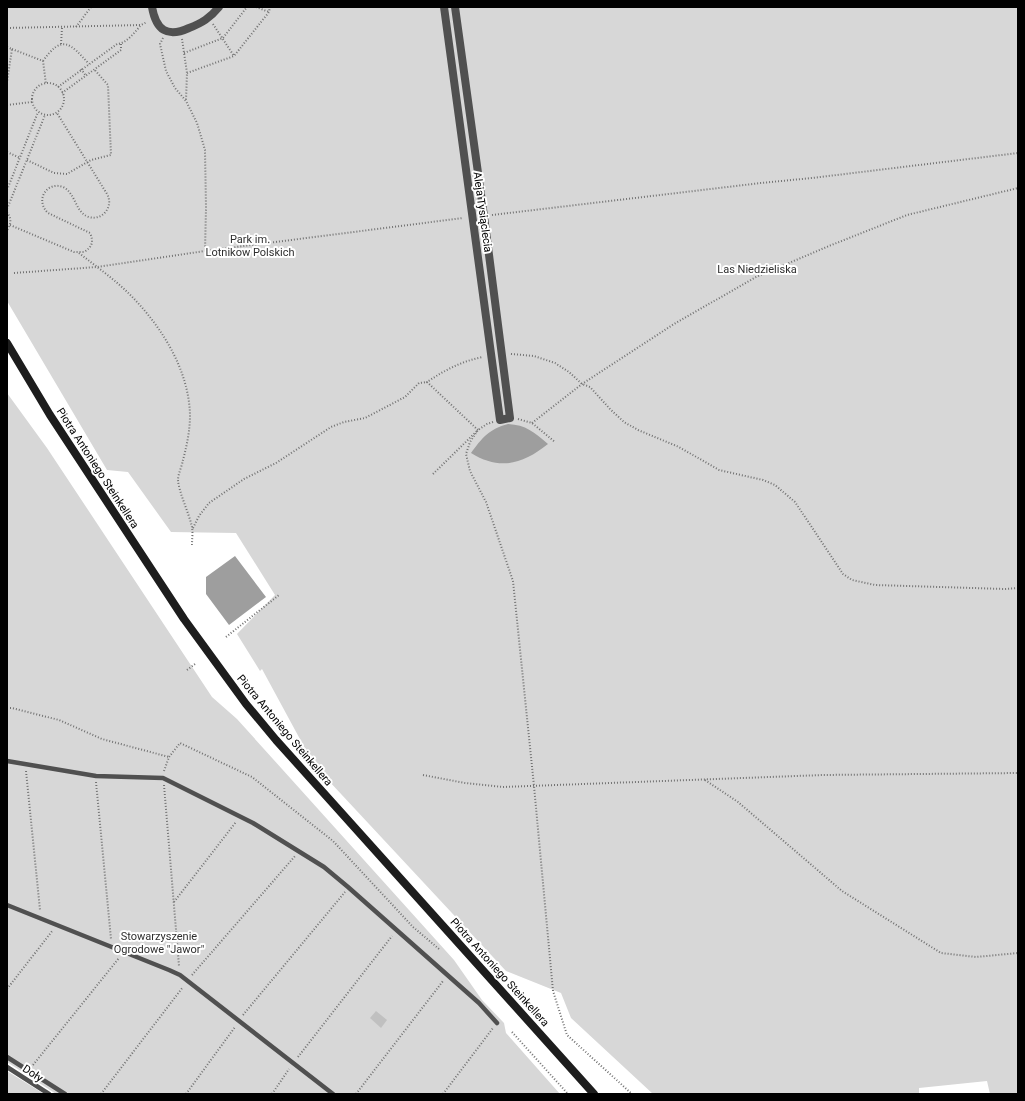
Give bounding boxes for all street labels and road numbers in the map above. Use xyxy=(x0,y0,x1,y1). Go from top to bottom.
street label: Aleja Tysiąclecia xyxy=(470,171,495,253)
street label: Piotra Antoniego Steinkellera xyxy=(54,406,141,531)
street label: Piotra Antoniego Steinkellera xyxy=(234,672,335,789)
street label: Piotra Antoniego Steinkellera xyxy=(448,916,552,1029)
street label: Doły xyxy=(20,1062,46,1085)

